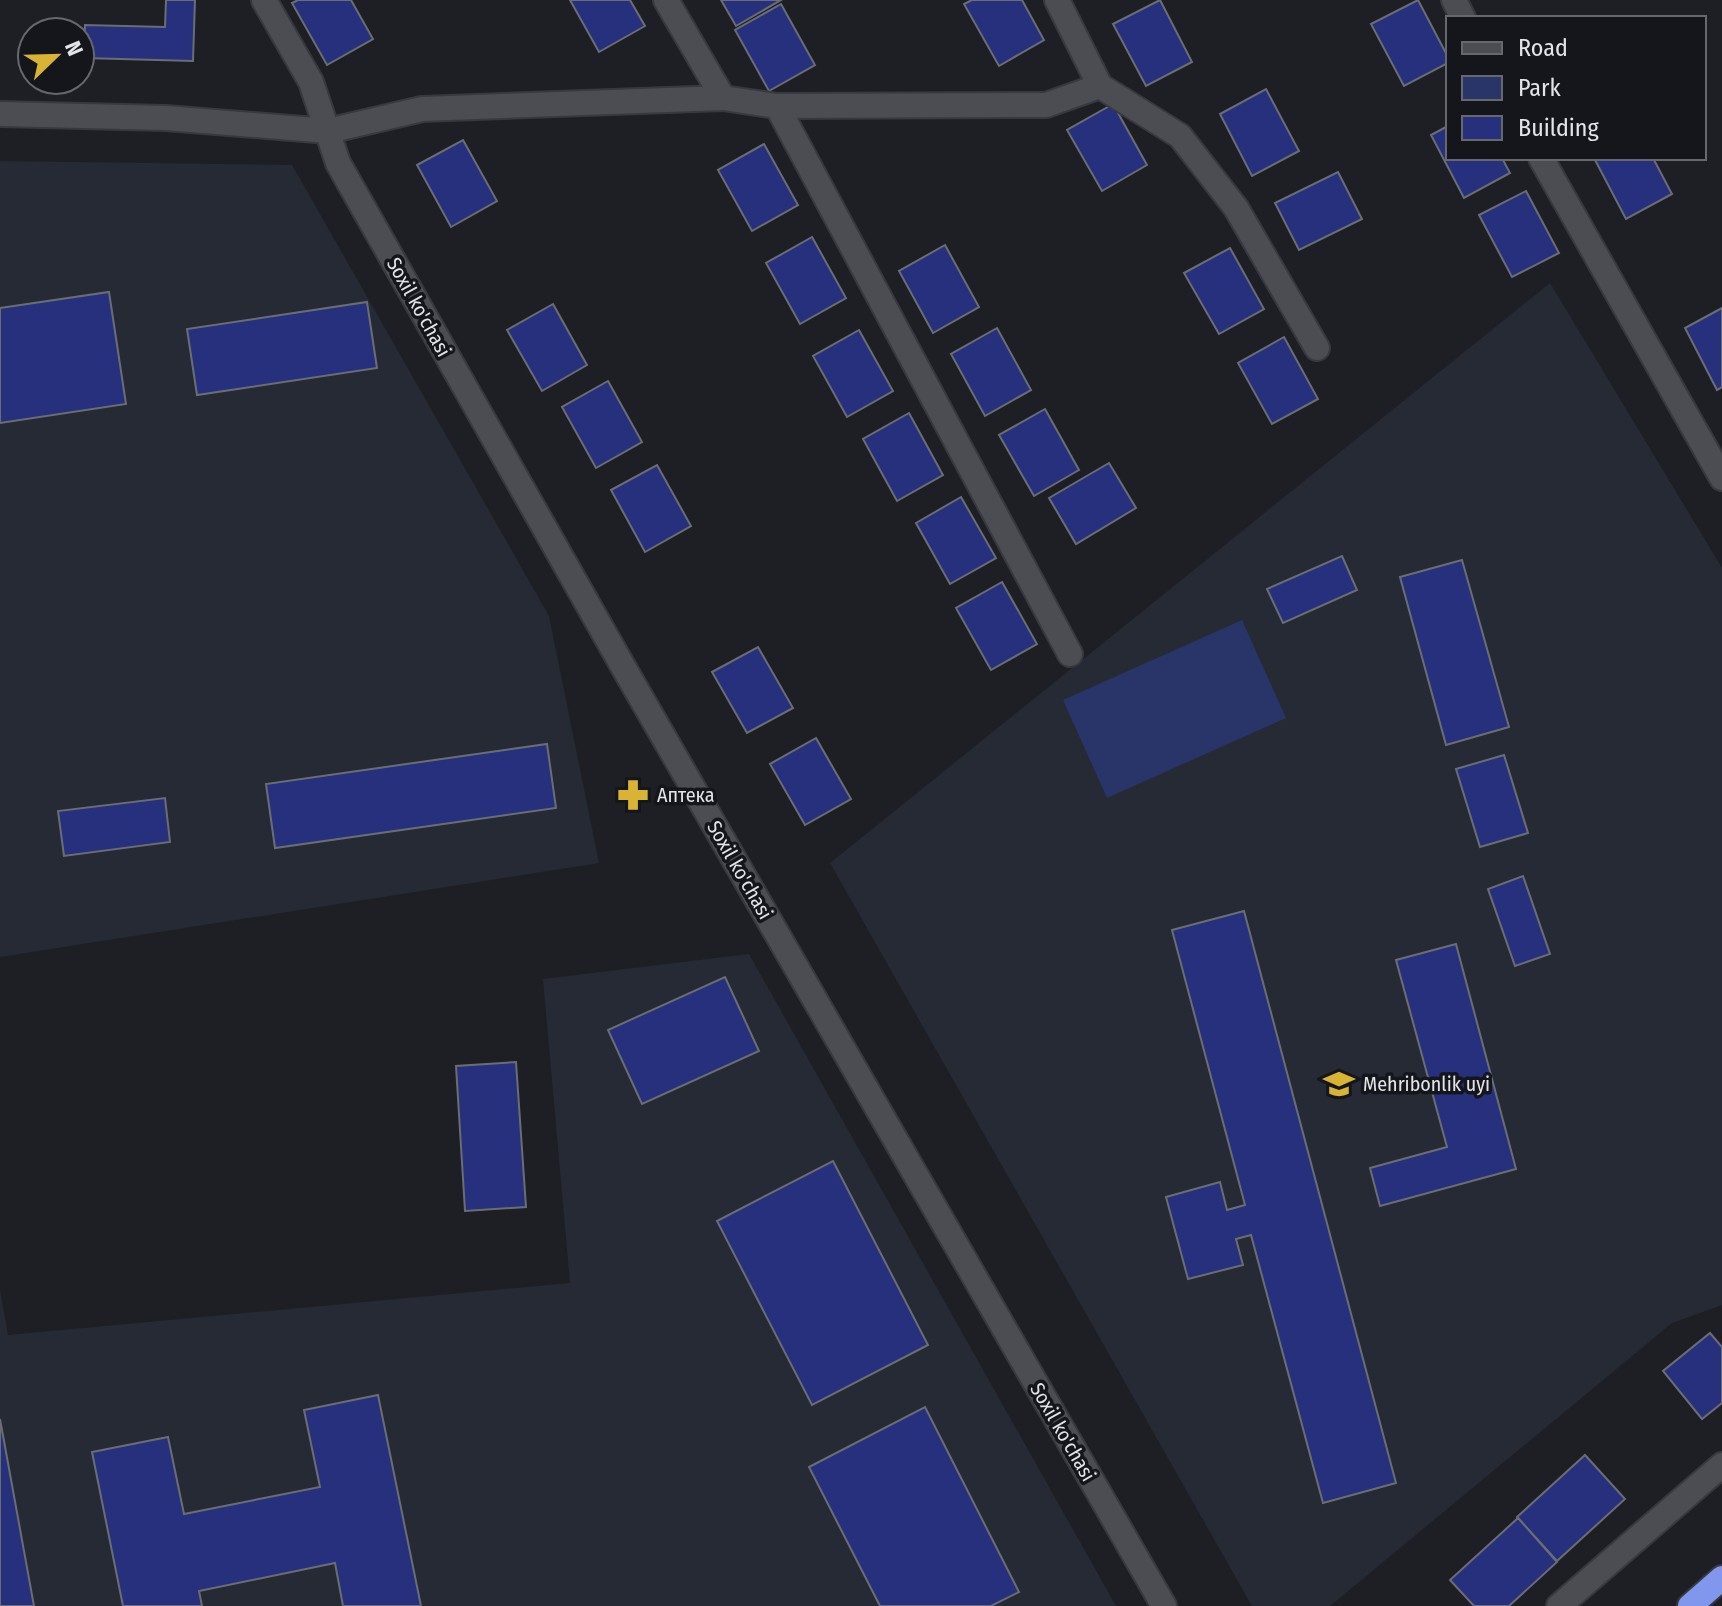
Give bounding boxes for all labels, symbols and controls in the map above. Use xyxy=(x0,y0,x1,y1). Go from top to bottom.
north arrow xyxy=(16,16,96,96)
legend xyxy=(1446,16,1706,160)
text: Road xyxy=(1518,34,1568,62)
text: N xyxy=(59,37,89,60)
text: Park xyxy=(1518,74,1561,102)
text: Building xyxy=(1518,114,1600,142)
street label: Soxil ko'chasi xyxy=(382,253,456,361)
pharmacy icon: Аптека xyxy=(616,778,650,812)
place label: Аптека xyxy=(657,783,715,807)
street label: Soxil ko'chasi xyxy=(702,817,778,923)
school or university icon: Mehribonlik uyi xyxy=(1322,1067,1356,1101)
place label: Mehribonlik uyi xyxy=(1363,1072,1490,1096)
street label: Soxil ko'chasi xyxy=(1025,1379,1101,1485)

